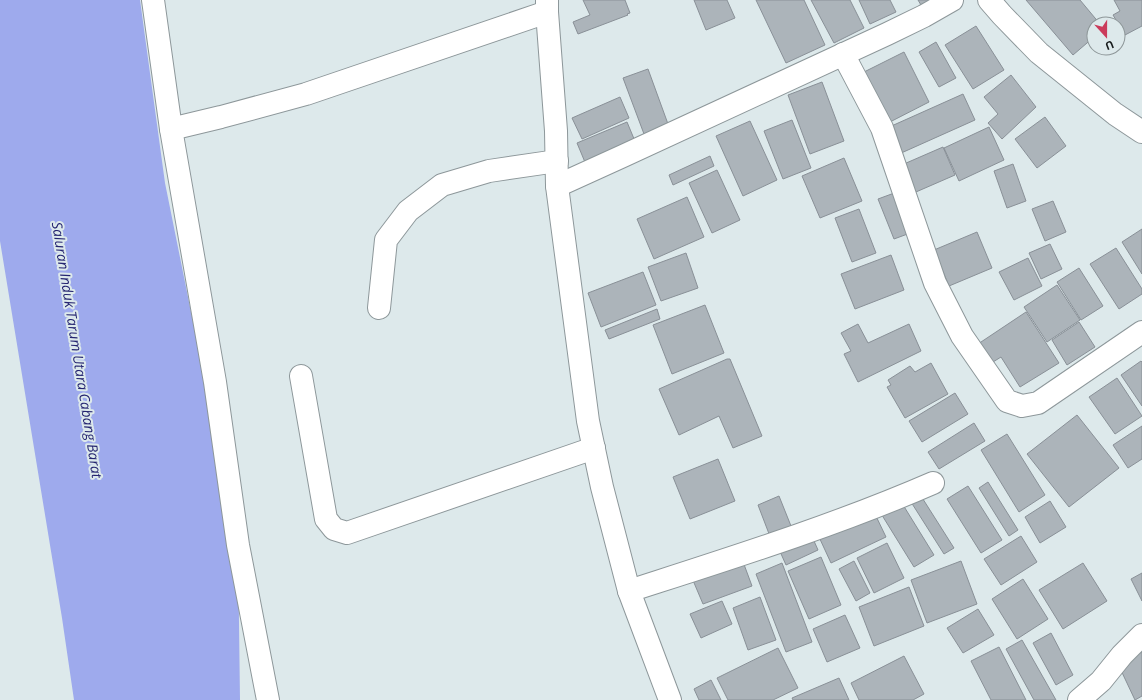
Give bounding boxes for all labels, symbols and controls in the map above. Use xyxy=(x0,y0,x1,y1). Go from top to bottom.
north arrow xyxy=(1086,16,1126,56)
text: U xyxy=(1103,37,1116,54)
water label: Saluran Induk Tarum Utara Cabang Barat xyxy=(48,220,107,481)

